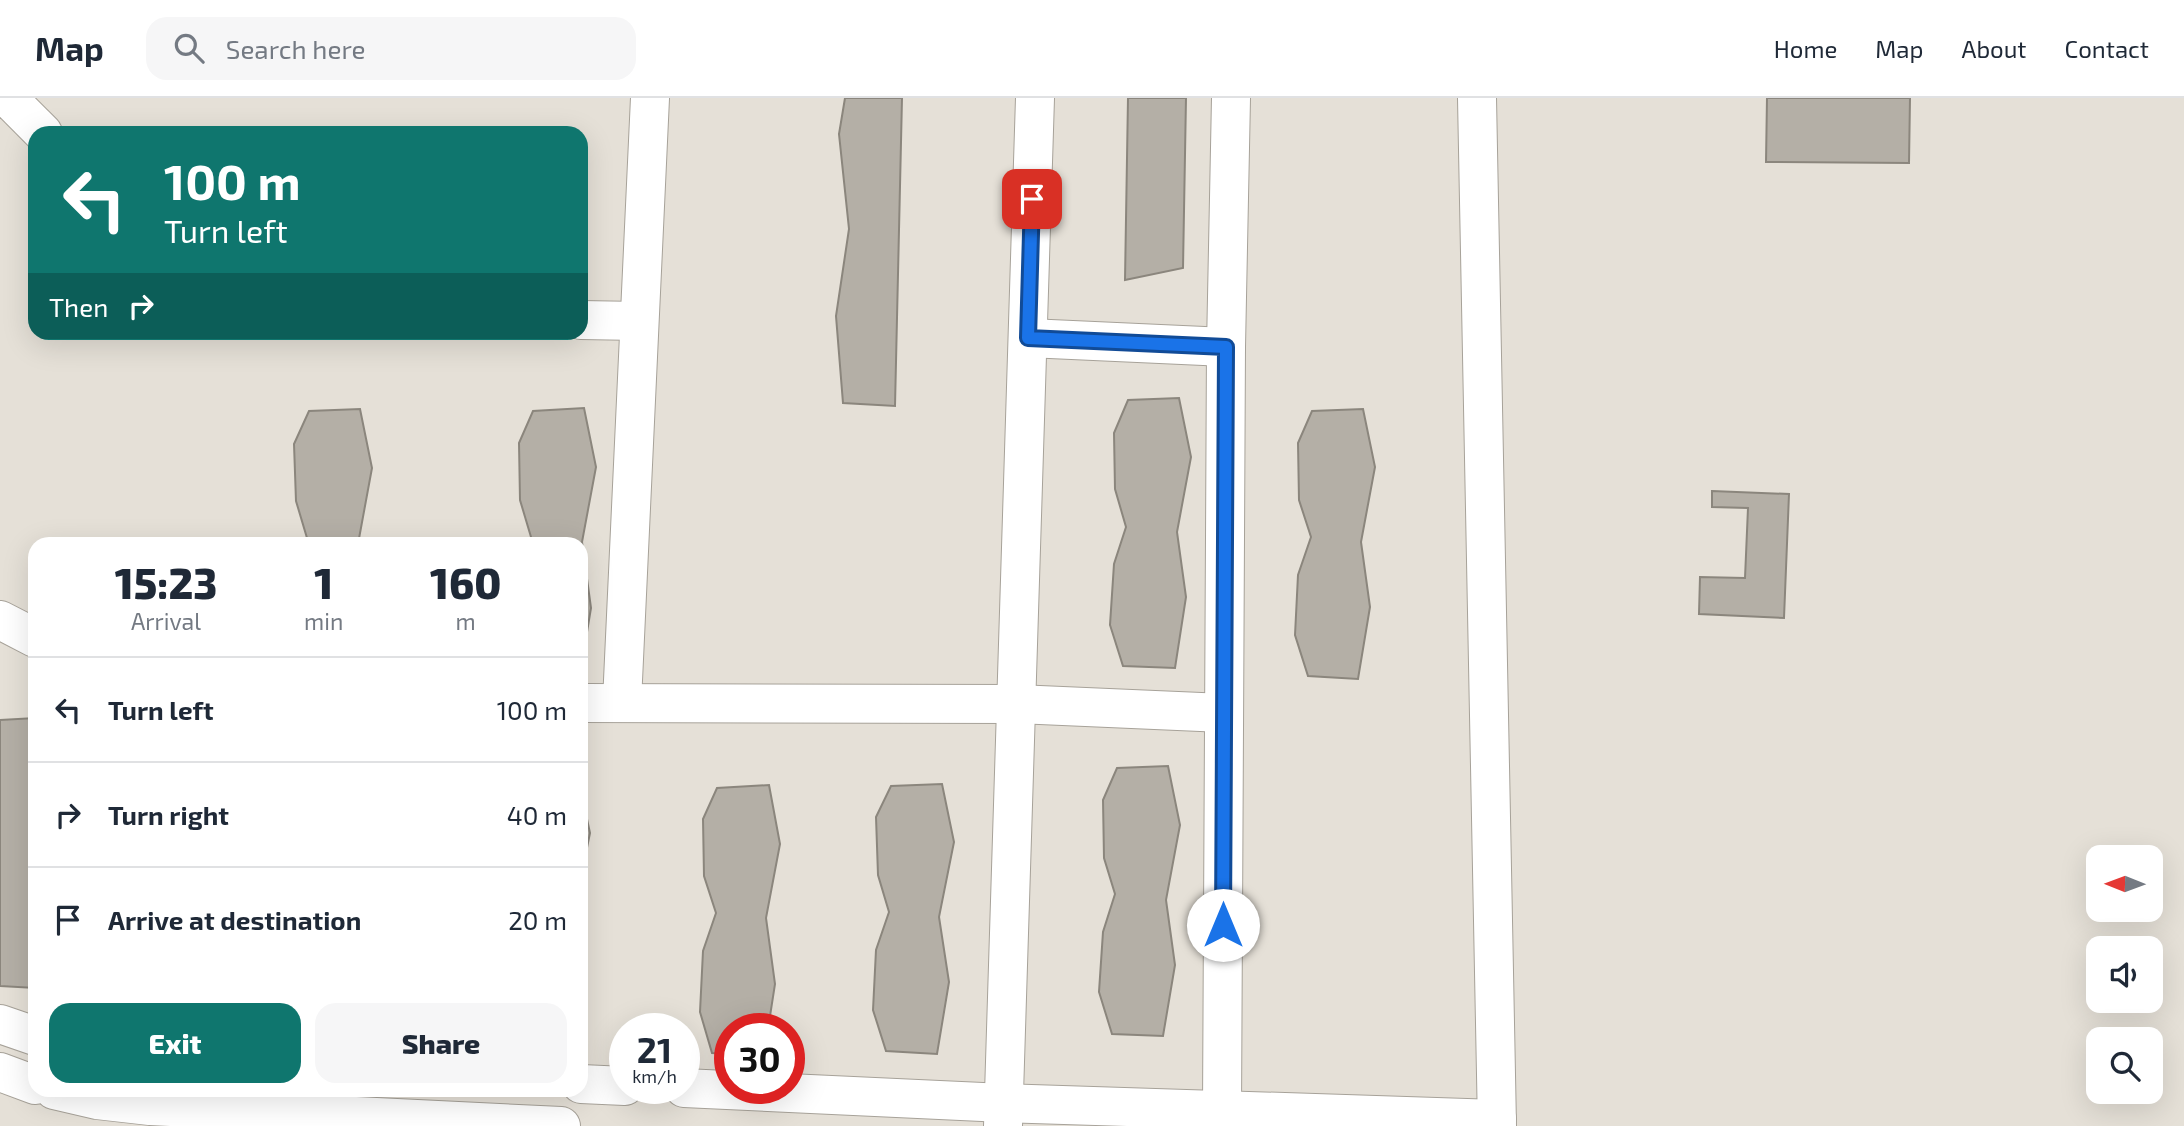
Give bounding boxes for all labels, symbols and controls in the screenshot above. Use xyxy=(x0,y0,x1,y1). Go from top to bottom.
search box xyxy=(146,17,636,80)
text: Map xyxy=(35,28,104,68)
icon: search xyxy=(170,29,208,67)
text: Search here xyxy=(226,33,365,64)
text: Home xyxy=(1774,34,1837,63)
text: Map xyxy=(1875,34,1923,63)
text: About xyxy=(1961,34,2027,63)
text: Contact xyxy=(2065,34,2149,63)
text: 100 m xyxy=(164,151,301,210)
icon: left xyxy=(49,154,140,245)
pin xyxy=(1002,169,1062,229)
icon: arrive xyxy=(1013,180,1051,218)
text: Turn left xyxy=(164,211,288,249)
icon: right xyxy=(122,287,160,325)
text: Then xyxy=(49,291,108,322)
text: 15:23 xyxy=(115,557,217,607)
text: 1 xyxy=(314,557,333,607)
text: 160 xyxy=(430,557,501,607)
text: Arrival xyxy=(131,607,201,635)
text: min xyxy=(304,607,343,635)
text: m xyxy=(456,607,476,635)
icon: left xyxy=(49,691,87,729)
text: Turn left xyxy=(108,694,214,725)
text: 100 m xyxy=(497,694,567,725)
icon: right xyxy=(49,796,87,834)
text: Turn right xyxy=(108,799,229,830)
text: 40 m xyxy=(507,799,567,830)
north arrow xyxy=(2086,845,2163,922)
map controls xyxy=(2086,845,2163,1104)
position arrow xyxy=(1186,888,1260,962)
icon: arrive xyxy=(49,901,87,939)
text: Arrive at destination xyxy=(108,904,361,935)
text: 20 m xyxy=(508,904,567,935)
button: sound xyxy=(2086,936,2163,1013)
button: Exit xyxy=(49,1003,301,1083)
button: Share xyxy=(315,1003,567,1083)
speed limit sign: 30 xyxy=(714,1013,805,1104)
button: search xyxy=(2086,1027,2163,1104)
text: 21 xyxy=(637,1028,672,1070)
text: km/h xyxy=(632,1065,677,1087)

